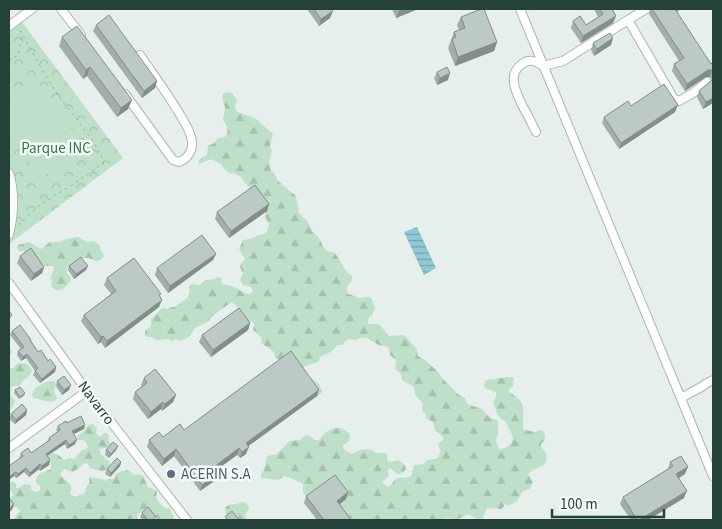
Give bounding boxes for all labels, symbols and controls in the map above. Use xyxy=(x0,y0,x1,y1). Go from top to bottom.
park label: Parque INC xyxy=(21,138,91,159)
street label: Navarro xyxy=(73,377,119,429)
place label: ACERIN S.A xyxy=(181,464,251,485)
marker: ACERIN S.A xyxy=(165,468,177,480)
scale bar xyxy=(552,486,664,518)
text: 100 m xyxy=(560,494,598,515)

